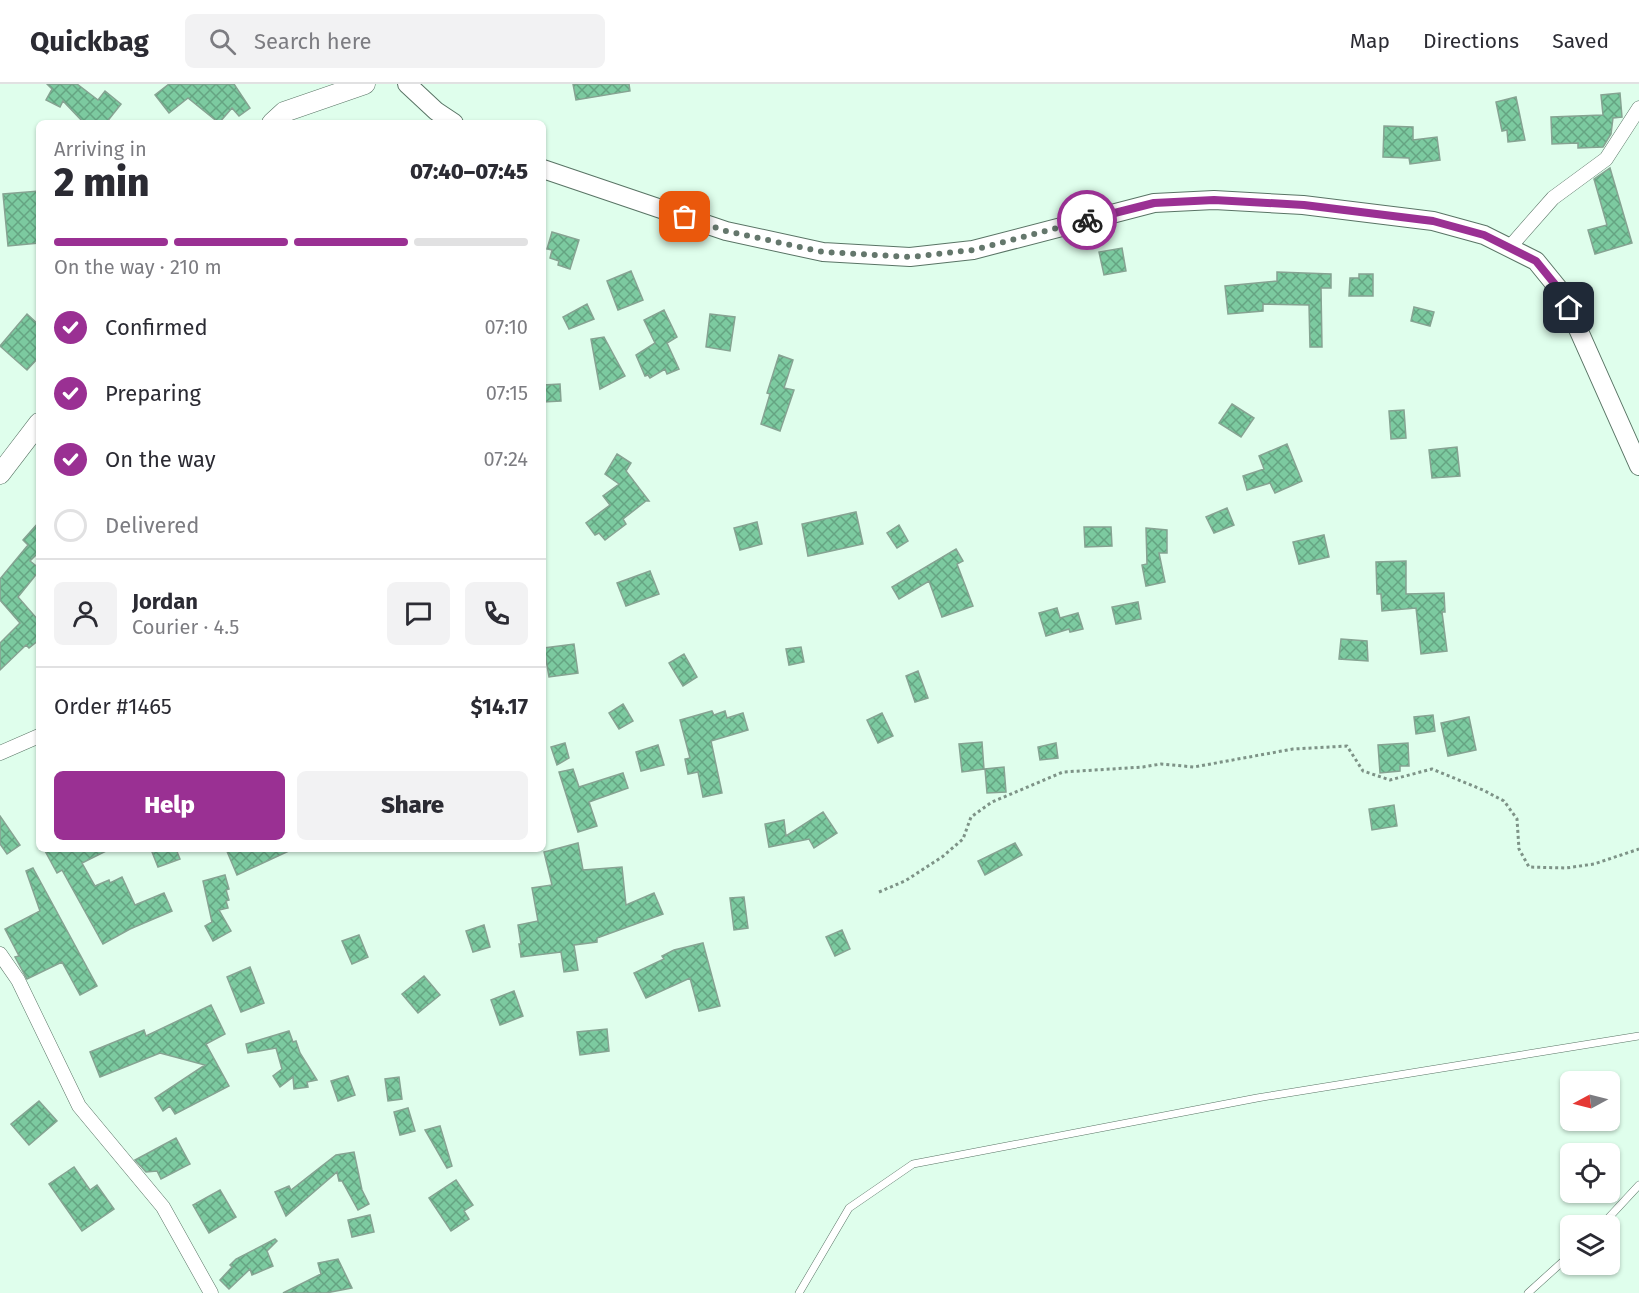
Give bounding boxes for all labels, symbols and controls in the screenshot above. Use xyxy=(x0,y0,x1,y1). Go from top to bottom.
search box xyxy=(185,14,605,68)
text: Quickbag xyxy=(30,25,149,58)
icon: search xyxy=(206,25,239,58)
text: Search here xyxy=(254,28,372,55)
text: Map xyxy=(1350,28,1390,54)
text: Directions xyxy=(1423,28,1519,54)
text: Saved xyxy=(1552,28,1609,54)
text: Arriving in xyxy=(54,137,147,161)
text: 07:40–07:45 xyxy=(410,158,528,185)
text: 2 min xyxy=(54,160,150,206)
courier xyxy=(1057,190,1117,250)
pin xyxy=(659,191,710,242)
icon: bag xyxy=(668,200,701,233)
icon: bike xyxy=(1071,204,1104,237)
text: On the way · 210 m xyxy=(54,255,222,279)
pin xyxy=(1543,282,1594,333)
icon: home xyxy=(1552,291,1585,324)
icon: check xyxy=(54,311,87,344)
text: Confirmed xyxy=(105,314,208,341)
text: 07:10 xyxy=(485,315,528,339)
icon: check xyxy=(54,377,87,410)
text: Preparing xyxy=(105,380,201,407)
text: 07:15 xyxy=(486,381,528,405)
icon: check xyxy=(54,443,87,476)
text: On the way xyxy=(105,446,216,473)
text: 07:24 xyxy=(484,447,528,471)
text: Delivered xyxy=(105,512,200,539)
button: person xyxy=(54,582,117,645)
button: chat xyxy=(387,582,450,645)
button: phone xyxy=(465,582,528,645)
text: Jordan xyxy=(132,588,198,615)
text: Courier · 4.5 xyxy=(132,615,239,639)
text: Order #1465 xyxy=(54,693,172,720)
text: $14.17 xyxy=(470,693,528,720)
button: Help xyxy=(54,771,285,840)
button: Share xyxy=(297,771,528,840)
north arrow xyxy=(1560,1071,1620,1131)
map controls xyxy=(1560,1071,1620,1275)
button: locate xyxy=(1560,1143,1620,1203)
button: layers xyxy=(1560,1215,1620,1275)

